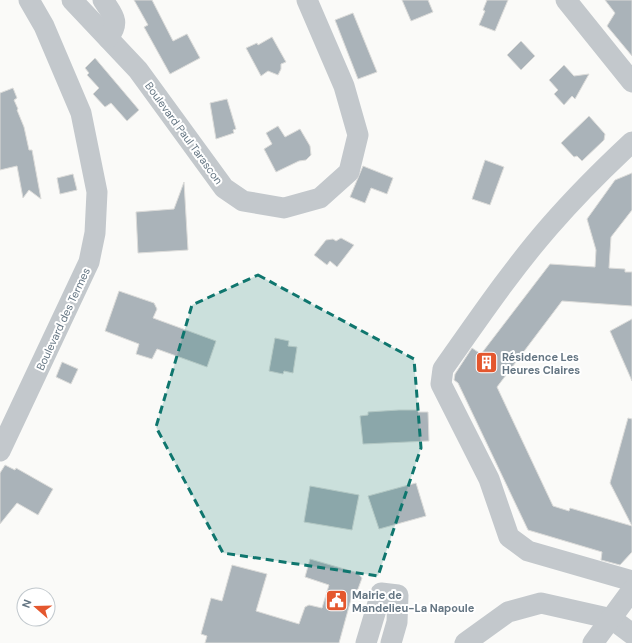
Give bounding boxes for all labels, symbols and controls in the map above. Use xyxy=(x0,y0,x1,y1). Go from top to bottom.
street label: Boulevard Paul Tarascon xyxy=(142,79,226,187)
street label: Boulevard des Termes xyxy=(33,265,93,373)
building icon: Résidence Les Heures Claires xyxy=(473,350,499,376)
place label: Résidence Les Heures Claires xyxy=(502,350,580,377)
north arrow xyxy=(16,587,56,627)
public building icon: Mairie de Mandelieu-La Napoule xyxy=(324,588,350,614)
place label: Mairie de Mandelieu-La Napoule xyxy=(352,588,475,615)
text: N xyxy=(19,597,35,610)

